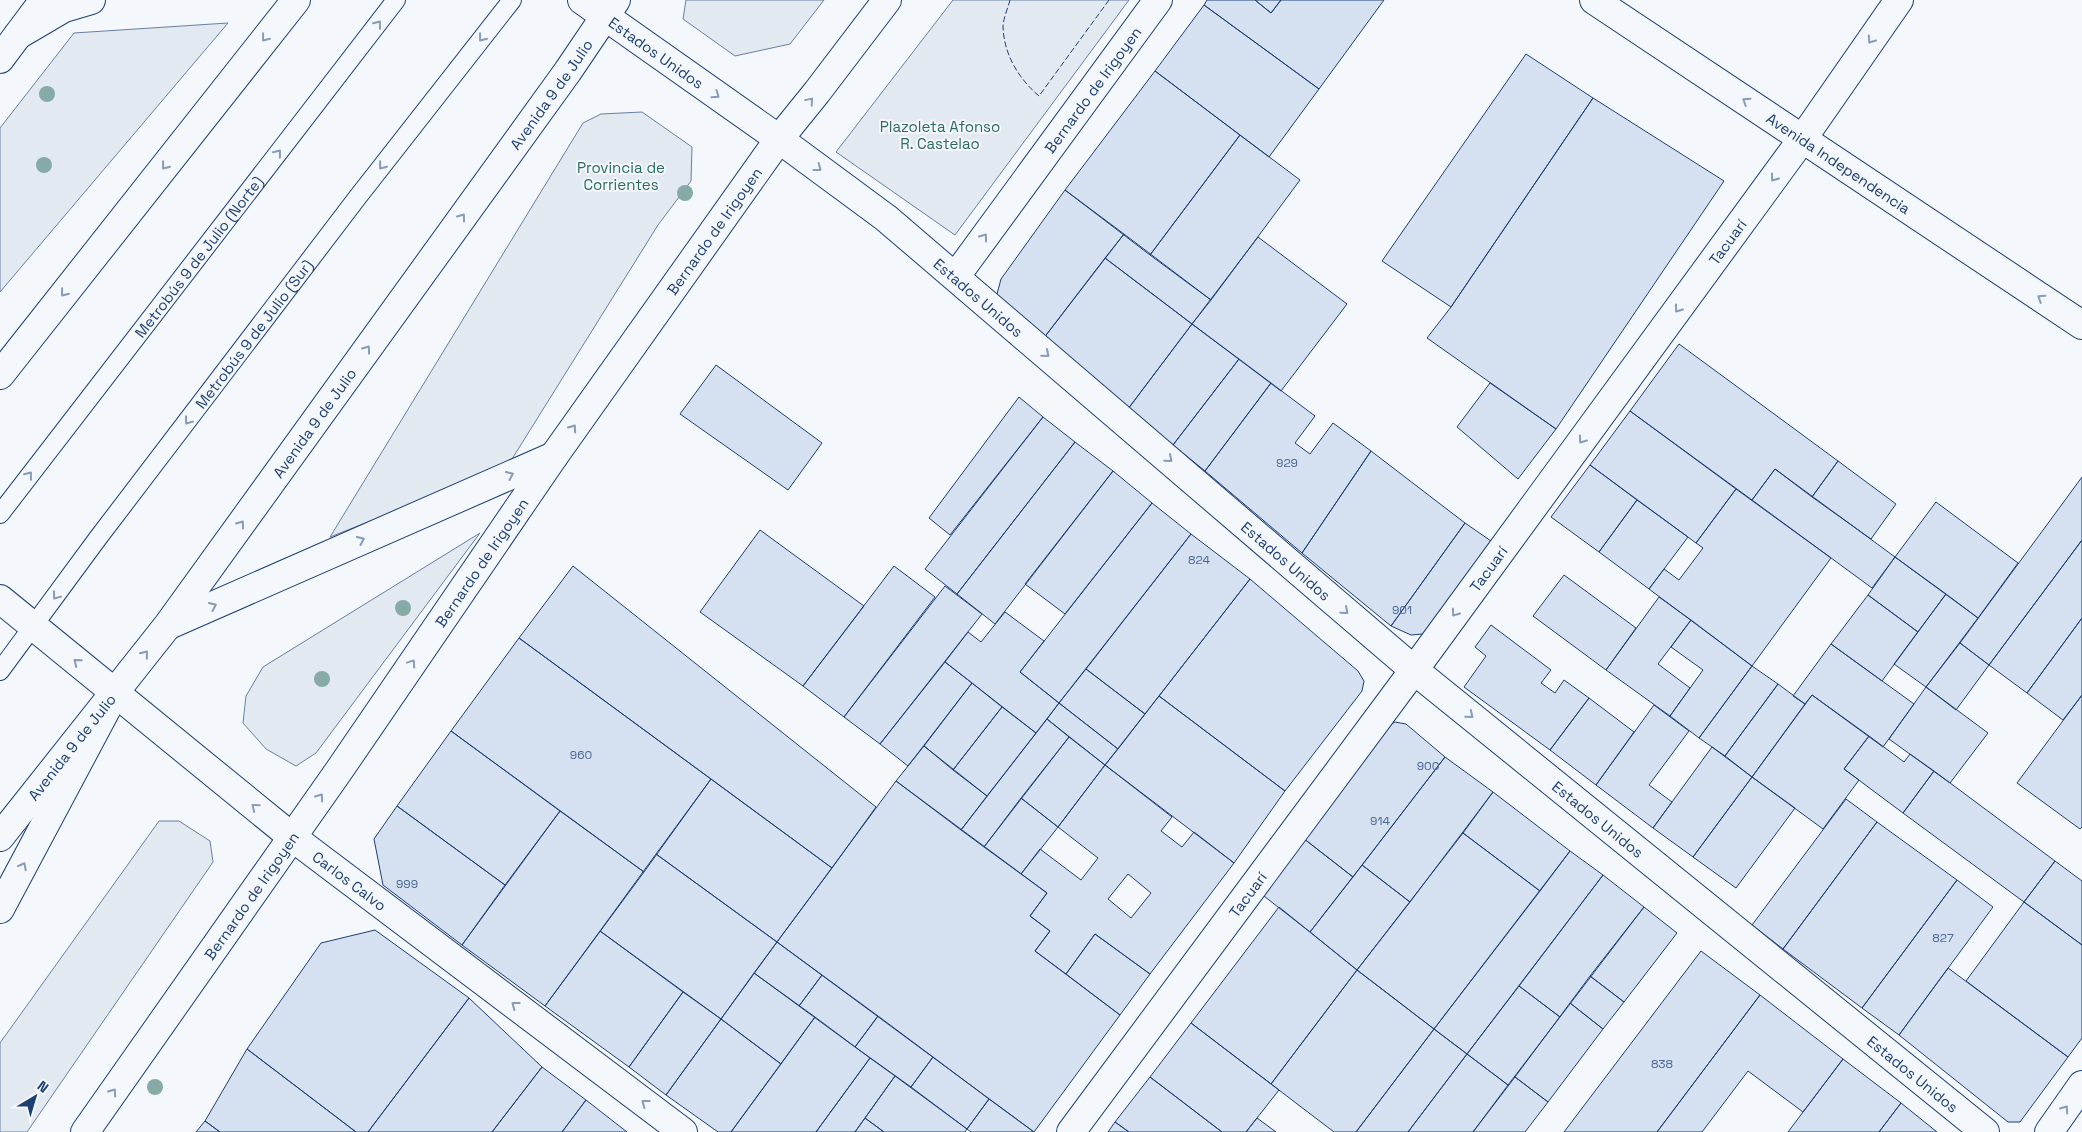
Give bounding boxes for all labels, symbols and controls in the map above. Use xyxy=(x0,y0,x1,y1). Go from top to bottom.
street label: Estados Unidos xyxy=(605,12,708,93)
one-way arrow xyxy=(372,21,380,30)
street label: Bernardo de Irigoyen xyxy=(1040,23,1145,157)
one-way arrow xyxy=(263,32,271,41)
one-way arrow xyxy=(479,32,488,42)
one-way arrow xyxy=(1868,34,1877,44)
street label: Avenida 9 de Julio xyxy=(505,35,596,153)
one-way arrow xyxy=(710,89,720,98)
one-way arrow xyxy=(1742,97,1751,107)
one-way arrow xyxy=(804,98,813,107)
street label: Avenida Independencia xyxy=(1763,108,1915,218)
park label: Plazoleta Afonso R. Castelao xyxy=(880,117,1000,153)
one-way arrow xyxy=(273,150,281,159)
park label: Provincia de Corrientes xyxy=(577,158,665,194)
one-way arrow xyxy=(162,160,170,169)
one-way arrow xyxy=(379,160,387,169)
one-way arrow xyxy=(812,162,822,171)
street label: Bernardo de Irigoyen xyxy=(662,163,766,298)
street label: Metrobús 9 de Julio (Norte) xyxy=(130,172,267,341)
one-way arrow xyxy=(1771,172,1780,181)
one-way arrow xyxy=(456,213,465,223)
street label: Tacuarí xyxy=(1704,215,1750,268)
one-way arrow xyxy=(979,234,987,243)
street label: Estados Unidos xyxy=(930,254,1027,341)
street label: Metrobús 9 de Julio (Sur) xyxy=(191,255,317,412)
one-way arrow xyxy=(61,288,70,297)
one-way arrow xyxy=(2038,295,2047,304)
one-way arrow xyxy=(1675,303,1684,313)
one-way arrow xyxy=(361,345,370,355)
one-way arrow xyxy=(1040,348,1049,357)
street label: Avenida 9 de Julio xyxy=(268,364,360,481)
one-way arrow xyxy=(185,415,193,424)
one-way arrow xyxy=(567,424,576,434)
one-way arrow xyxy=(1579,434,1588,444)
one-way arrow xyxy=(1163,454,1172,462)
house number: 929 xyxy=(1276,455,1298,471)
one-way arrow xyxy=(505,470,514,481)
one-way arrow xyxy=(23,471,32,481)
street label: Bernardo de Irigoyen xyxy=(431,494,532,630)
street label: Estados Unidos xyxy=(1238,517,1335,604)
one-way arrow xyxy=(235,520,244,529)
one-way arrow xyxy=(356,536,365,547)
street label: Tacuarí xyxy=(1465,542,1511,595)
house number: 824 xyxy=(1188,552,1210,568)
one-way arrow xyxy=(53,590,61,599)
one-way arrow xyxy=(208,601,217,612)
house number: 901 xyxy=(1392,602,1412,618)
one-way arrow xyxy=(1340,605,1349,614)
one-way arrow xyxy=(1452,607,1461,617)
one-way arrow xyxy=(139,651,147,660)
one-way arrow xyxy=(74,659,83,667)
one-way arrow xyxy=(406,659,415,669)
street label: Avenida 9 de Julio xyxy=(23,690,119,804)
one-way arrow xyxy=(1464,710,1473,718)
house number: 960 xyxy=(570,747,592,763)
house number: 900 xyxy=(1417,758,1439,774)
street label: Estados Unidos xyxy=(1549,776,1648,862)
one-way arrow xyxy=(314,794,323,803)
one-way arrow xyxy=(251,803,260,812)
house number: 914 xyxy=(1370,813,1390,829)
street label: Bernardo de Irigoyen xyxy=(200,828,303,963)
street label: Carlos Calvo xyxy=(309,847,390,915)
one-way arrow xyxy=(17,862,27,871)
street label: Tacuarí xyxy=(1224,868,1271,921)
house number: 999 xyxy=(396,876,418,892)
house number: 827 xyxy=(1932,930,1954,946)
one-way arrow xyxy=(511,1002,521,1011)
street label: Estados Unidos xyxy=(1863,1031,1963,1116)
house number: 838 xyxy=(1651,1056,1673,1072)
north arrow xyxy=(10,1072,60,1122)
text: N xyxy=(34,1077,52,1097)
one-way arrow xyxy=(107,1088,116,1098)
one-way arrow xyxy=(642,1100,651,1108)
one-way arrow xyxy=(2059,1105,2068,1115)

